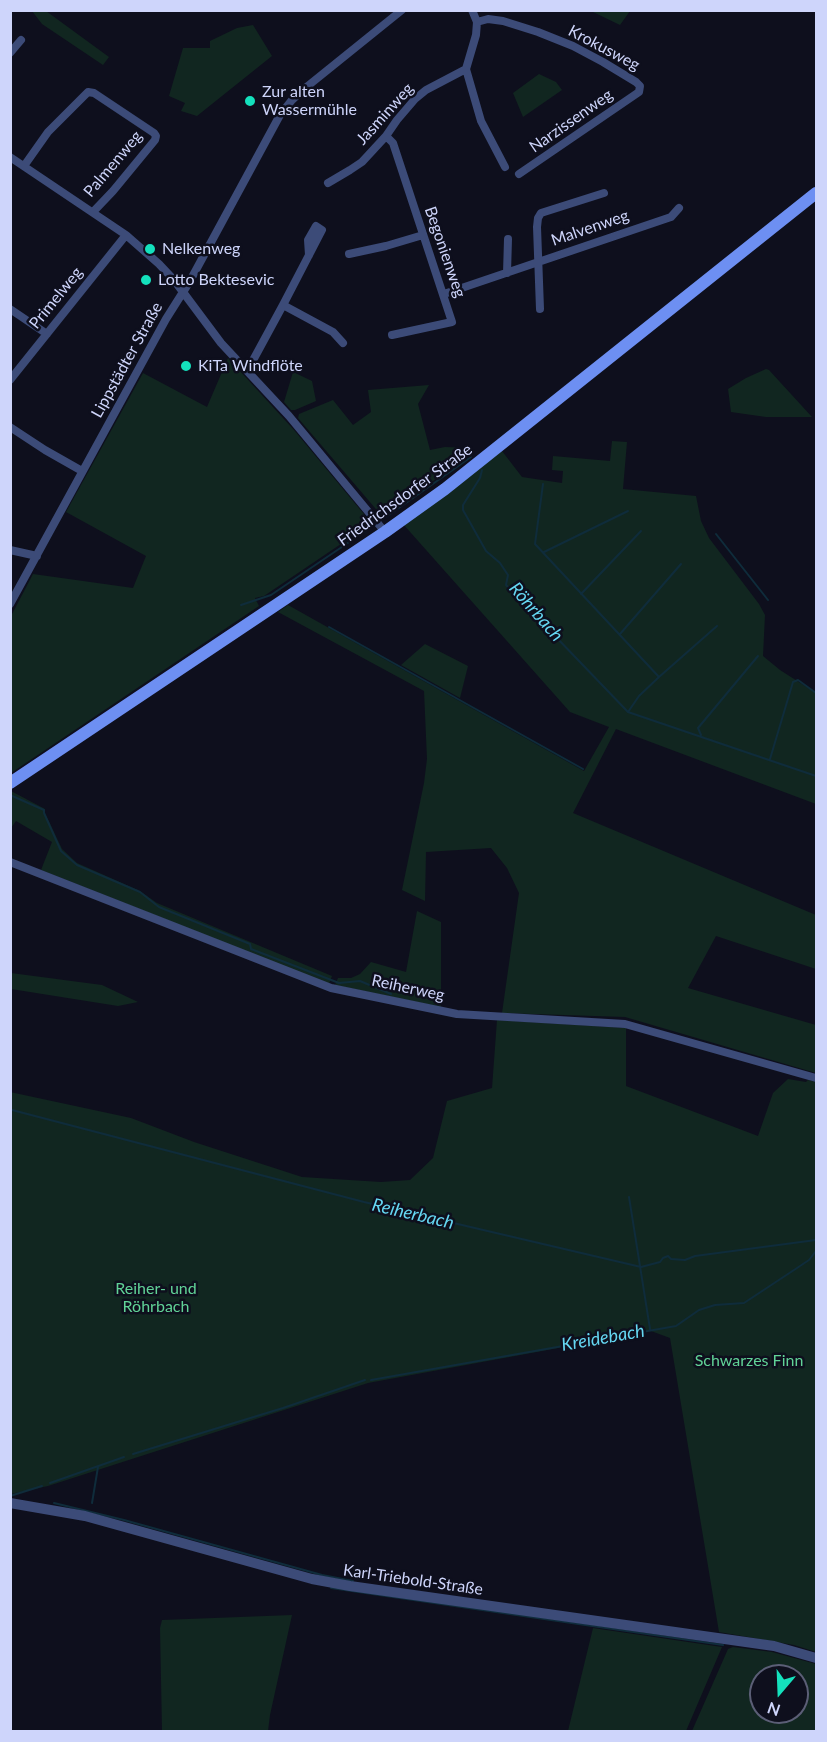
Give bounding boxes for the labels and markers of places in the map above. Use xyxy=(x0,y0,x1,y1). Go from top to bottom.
place label: Zur alten Wassermühle xyxy=(262,82,357,120)
marker: Zur alten Wassermühle xyxy=(243,94,257,108)
place label: Nelkenweg xyxy=(162,239,240,259)
marker: Nelkenweg xyxy=(143,242,157,256)
place label: Lotto Bektesevic xyxy=(158,270,274,290)
marker: Lotto Bektesevic xyxy=(139,273,153,287)
place label: KiTa Windflöte xyxy=(198,356,303,376)
marker: KiTa Windflöte xyxy=(179,359,193,373)

